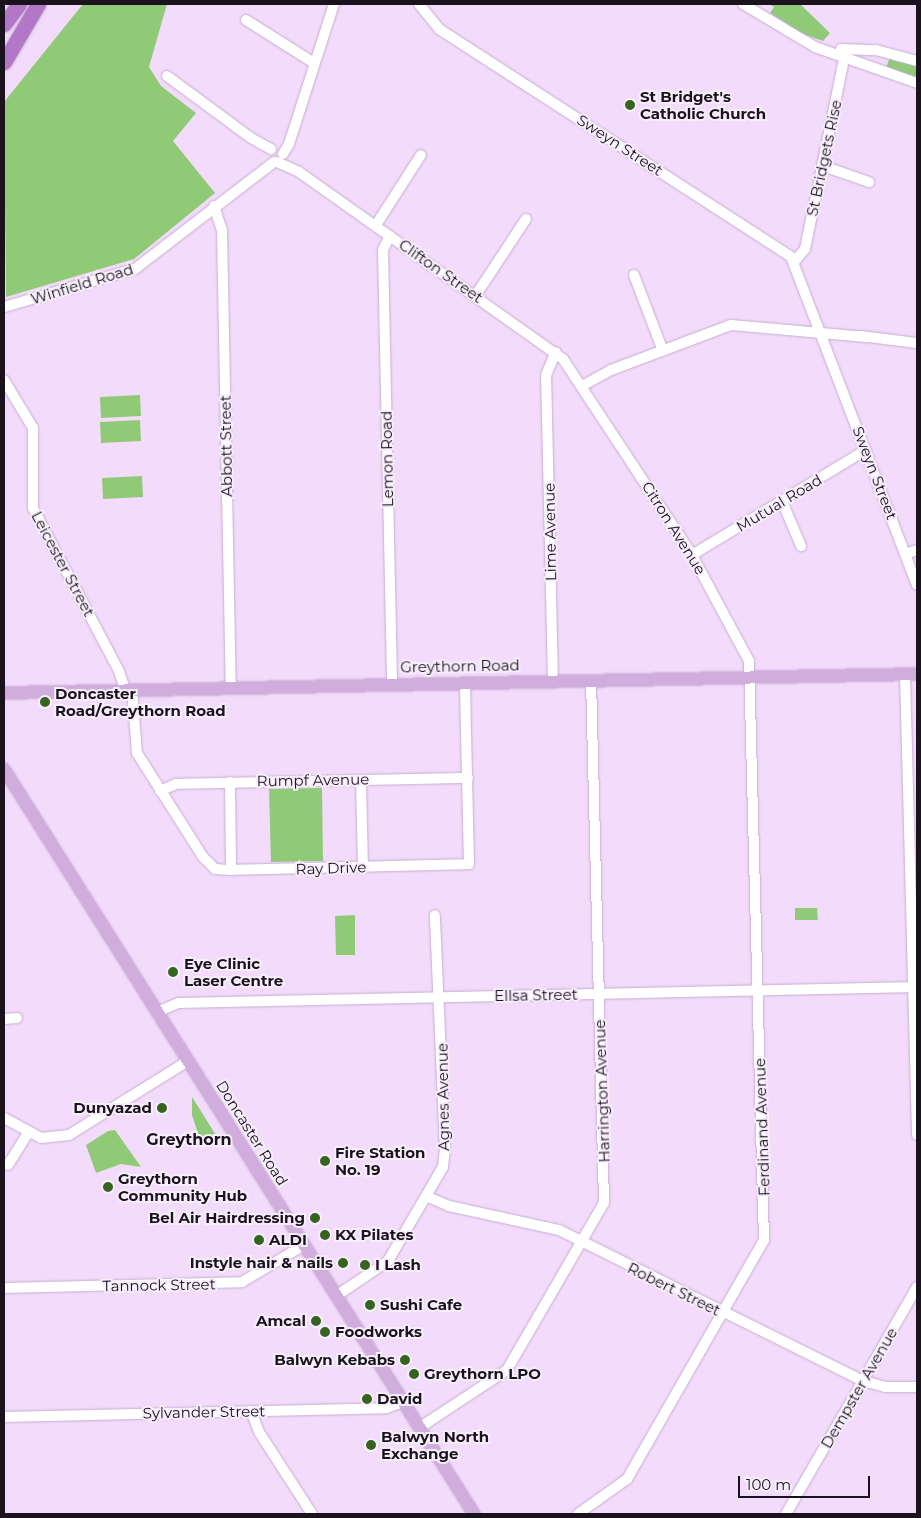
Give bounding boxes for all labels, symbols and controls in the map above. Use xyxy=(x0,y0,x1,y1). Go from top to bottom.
place label: St Bridget's Catholic Church xyxy=(640,87,766,122)
street label: St Bridgets Rise xyxy=(803,98,845,218)
marker: St Bridget's Catholic Church xyxy=(624,99,636,111)
street label: Sweyn Street xyxy=(574,111,666,179)
street label: Clifton Street xyxy=(396,235,486,307)
street label: Winfield Road xyxy=(29,260,135,308)
street label: Abbott Street xyxy=(216,395,236,497)
street label: Lemon Road xyxy=(377,411,397,507)
street label: Sweyn Street xyxy=(849,424,901,522)
street label: Mutual Road xyxy=(733,470,825,536)
street label: Citron Avenue xyxy=(638,478,710,578)
street label: Lime Avenue xyxy=(540,483,560,581)
street label: Leicester Street xyxy=(28,508,98,620)
street label: Greythorn Road xyxy=(400,656,520,676)
place label: Doncaster Road/Greythorn Road xyxy=(55,684,226,719)
marker: Doncaster Road/Greythorn Road xyxy=(39,696,51,708)
street label: Rumpf Avenue xyxy=(257,770,369,790)
street label: Ray Drive xyxy=(295,858,367,878)
place label: Eye Clinic Laser Centre xyxy=(184,954,283,989)
marker: Eye Clinic Laser Centre xyxy=(166,965,180,979)
street label: Ellsa Street xyxy=(494,985,578,1005)
street label: Harrington Avenue xyxy=(591,1019,613,1163)
street label: Agnes Avenue xyxy=(433,1043,453,1151)
street label: Ferdinand Avenue xyxy=(751,1058,773,1196)
street label: Doncaster Road xyxy=(212,1077,292,1189)
place label: Dunyazad xyxy=(73,1099,152,1117)
marker: Dunyazad xyxy=(156,1102,168,1114)
district label: Greythorn xyxy=(146,1130,232,1150)
place label: Fire Station No. 19 xyxy=(335,1143,425,1178)
marker: Fire Station No. 19 xyxy=(319,1155,331,1167)
place label: Greythorn Community Hub xyxy=(118,1169,247,1204)
marker: Greythorn Community Hub xyxy=(102,1181,114,1193)
place label: Bel Air Hairdressing xyxy=(149,1209,305,1227)
marker: Bel Air Hairdressing xyxy=(309,1212,321,1224)
place label: KX Pilates xyxy=(335,1226,413,1244)
marker: KX Pilates xyxy=(319,1229,331,1241)
place label: ALDI xyxy=(269,1231,307,1249)
marker: ALDI xyxy=(253,1234,265,1246)
place label: Instyle hair & nails xyxy=(190,1254,333,1272)
place label: I Lash xyxy=(375,1256,421,1274)
marker: Instyle hair & nails xyxy=(337,1257,349,1269)
marker: I Lash xyxy=(359,1259,371,1271)
street label: Robert Street xyxy=(625,1259,723,1319)
street label: Tannock Street xyxy=(102,1275,216,1295)
place label: Sushi Cafe xyxy=(380,1296,462,1314)
marker: Sushi Cafe xyxy=(364,1299,376,1311)
place label: Amcal xyxy=(256,1312,306,1330)
marker: Amcal xyxy=(310,1315,322,1327)
place label: Foodworks xyxy=(335,1323,422,1341)
street label: Dempster Avenue xyxy=(817,1324,901,1452)
marker: Foodworks xyxy=(319,1326,331,1338)
place label: Balwyn Kebabs xyxy=(274,1351,395,1369)
marker: Balwyn Kebabs xyxy=(399,1354,411,1366)
place label: Greythorn LPO xyxy=(424,1365,541,1383)
marker: Greythorn LPO xyxy=(408,1368,420,1380)
place label: David xyxy=(377,1390,422,1408)
marker: David xyxy=(361,1393,373,1405)
street label: Sylvander Street xyxy=(142,1402,266,1422)
place label: Balwyn North Exchange xyxy=(381,1427,489,1462)
marker: Balwyn North Exchange xyxy=(365,1439,377,1451)
scale bar xyxy=(741,1466,874,1498)
text: 100 m xyxy=(746,1475,791,1494)

